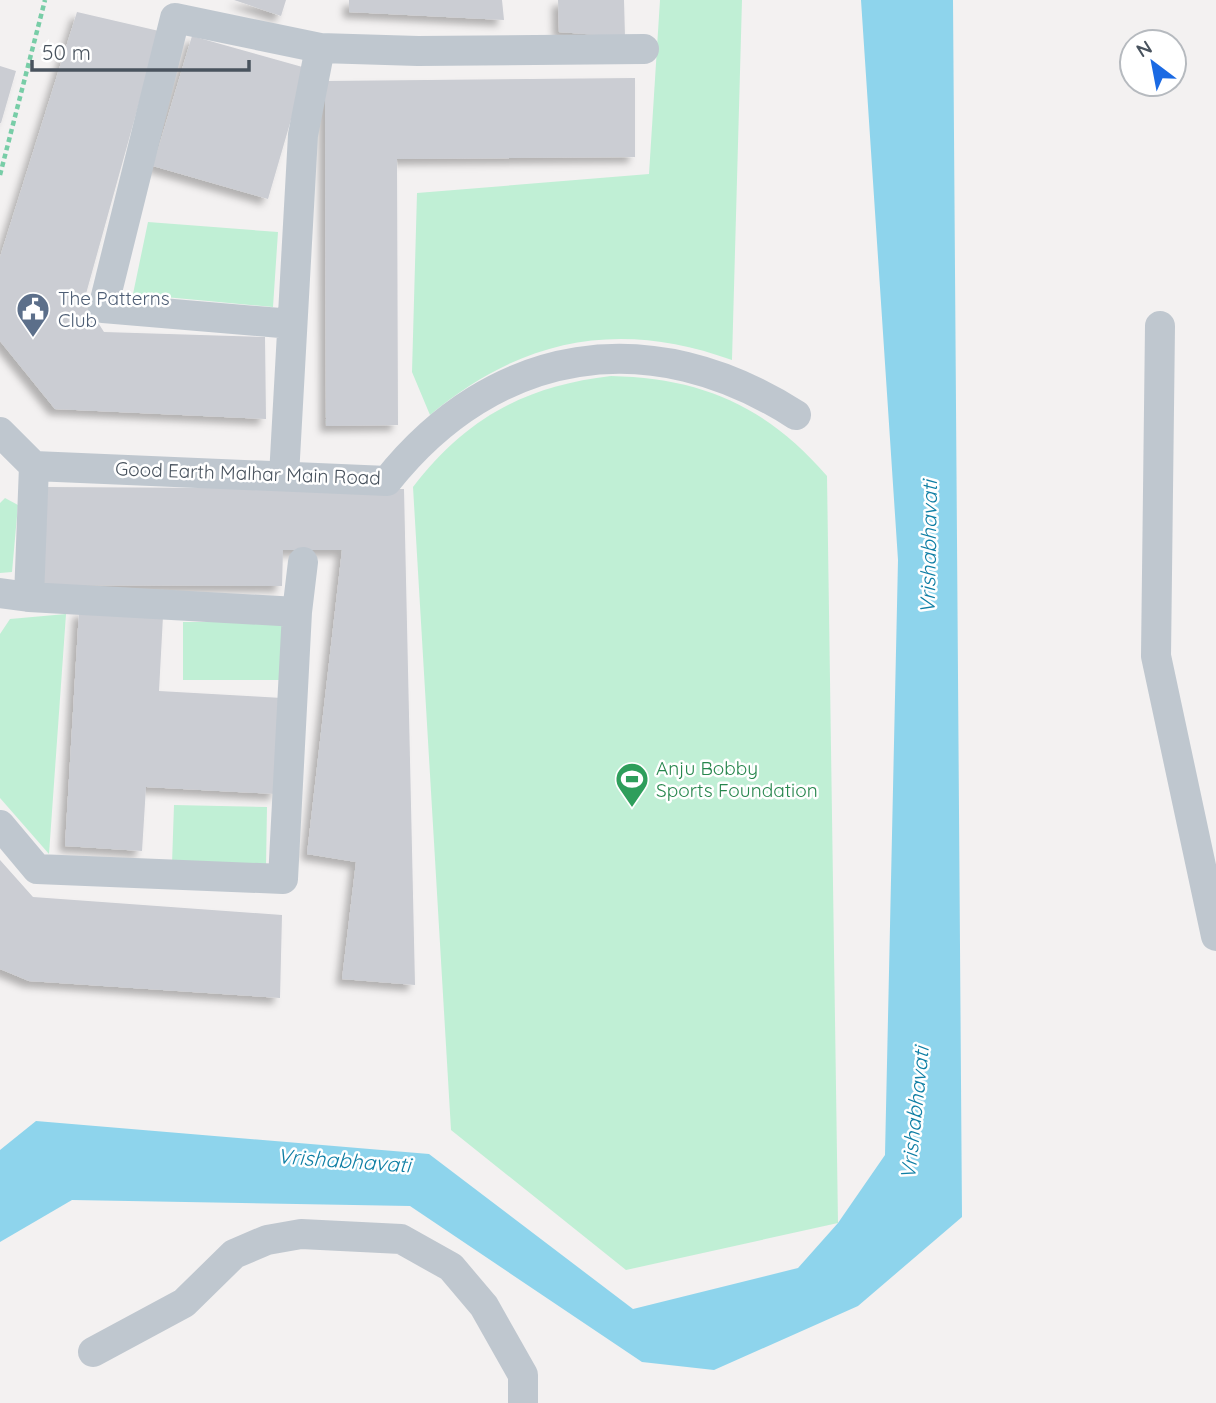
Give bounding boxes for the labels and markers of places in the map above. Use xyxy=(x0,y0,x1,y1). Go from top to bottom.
place label: The Patterns Club xyxy=(58,286,170,332)
public building icon: The Patterns Club xyxy=(14,290,52,339)
place label: Anju Bobby Sports Foundation xyxy=(656,756,818,802)
sports icon: Anju Bobby Sports Foundation xyxy=(613,760,651,809)

